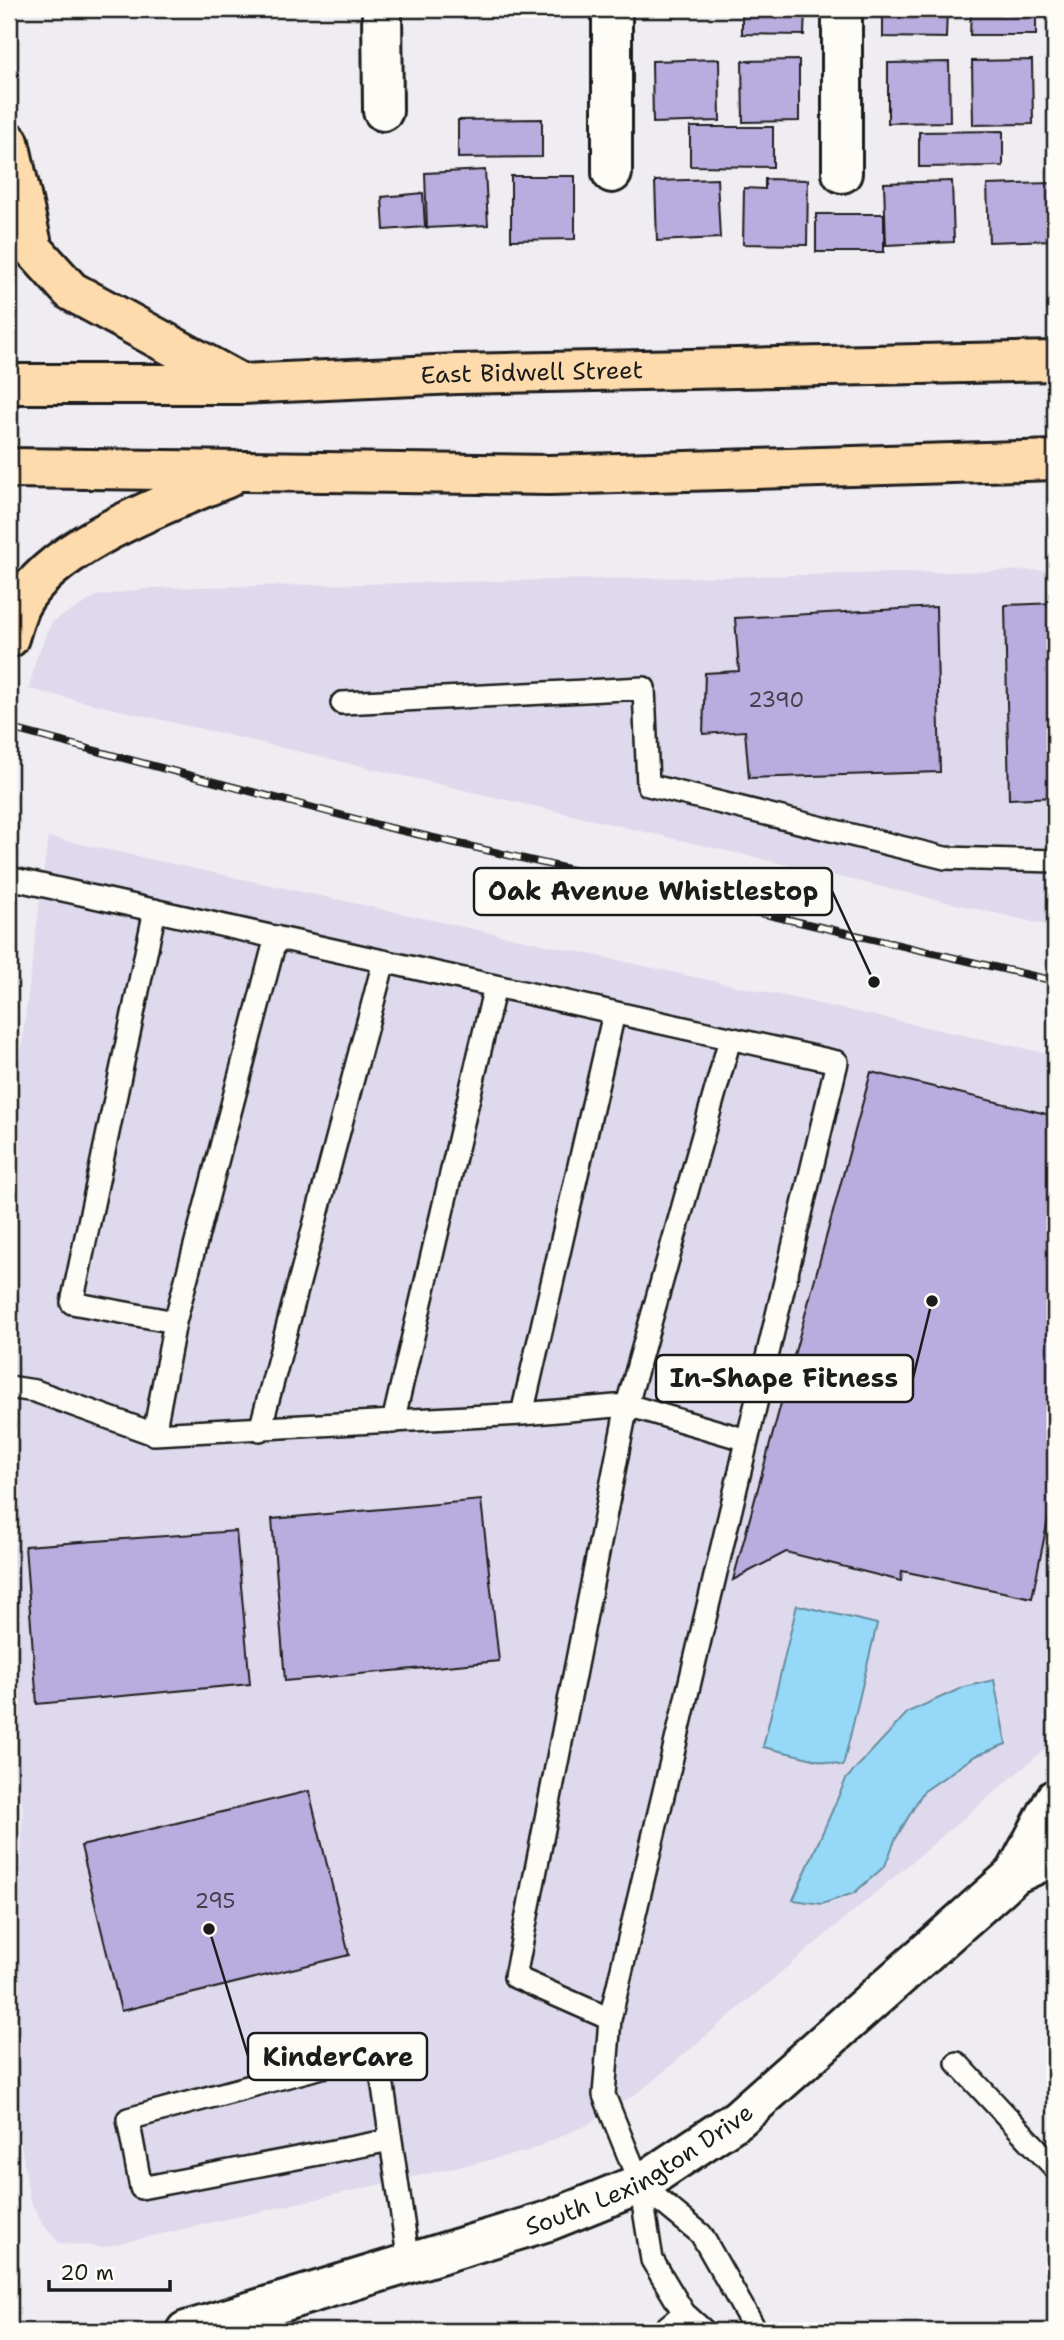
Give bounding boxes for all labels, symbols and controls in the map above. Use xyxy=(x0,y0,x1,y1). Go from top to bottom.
street label: East Bidwell Street xyxy=(420,354,643,392)
house number: 2390 xyxy=(748,686,804,714)
callout: Oak Avenue Whistlestop xyxy=(474,868,832,915)
text: Oak Avenue Whistlestop xyxy=(488,873,818,908)
callout: In-Shape Fitness xyxy=(656,1355,913,1402)
text: In-Shape Fitness xyxy=(670,1360,898,1395)
house number: 295 xyxy=(195,1887,235,1915)
callout: KinderCare xyxy=(248,2033,427,2080)
text: KinderCare xyxy=(263,2039,414,2074)
street label: South Lexington Drive xyxy=(521,2097,760,2243)
scale bar xyxy=(49,2249,170,2293)
text: 20 m xyxy=(60,2259,114,2287)

